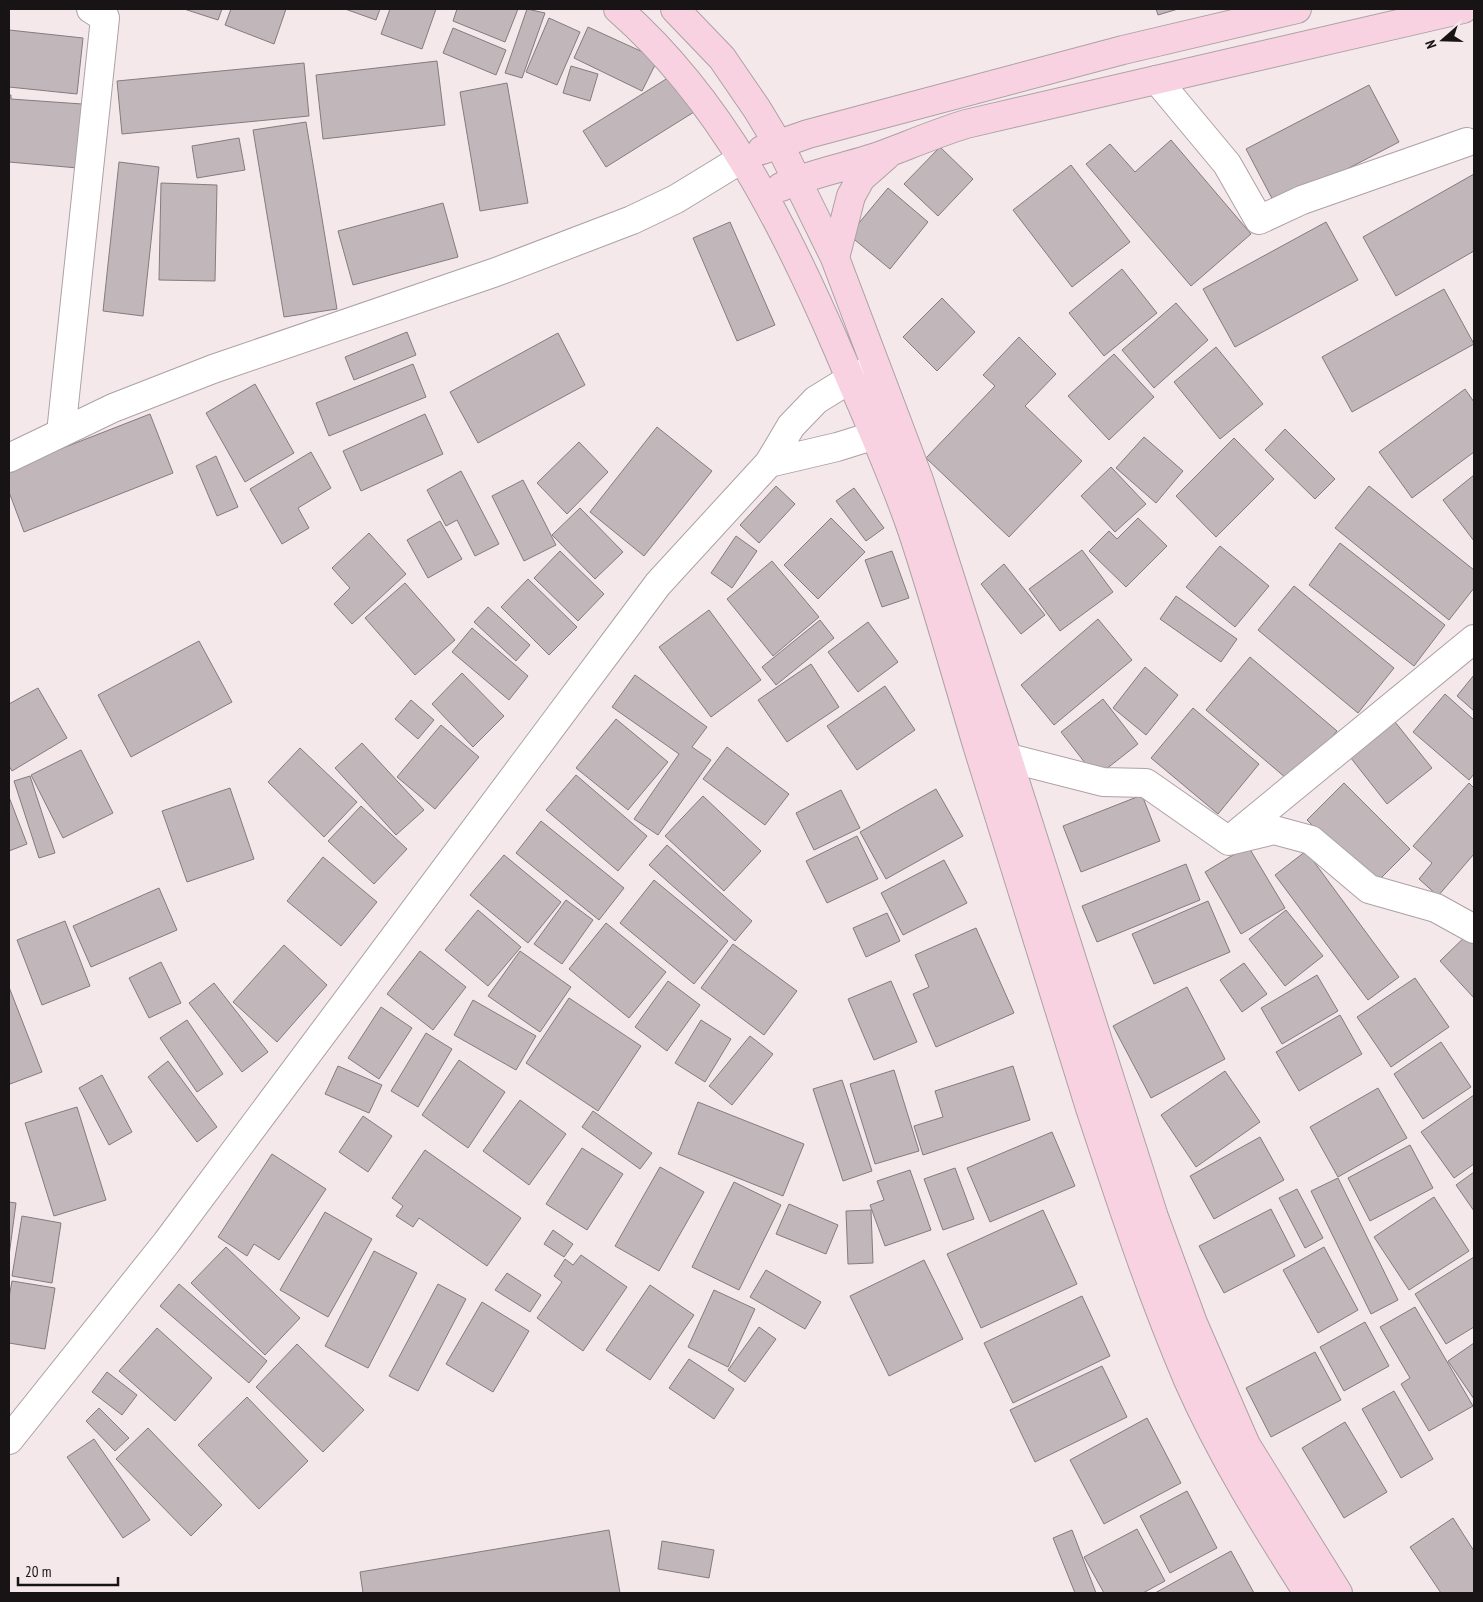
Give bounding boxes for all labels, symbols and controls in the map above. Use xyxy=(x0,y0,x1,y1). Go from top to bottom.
north arrow xyxy=(1418,15,1468,65)
text: N xyxy=(1421,38,1441,51)
scale bar xyxy=(18,1554,118,1586)
text: 20 m xyxy=(25,1562,51,1581)

